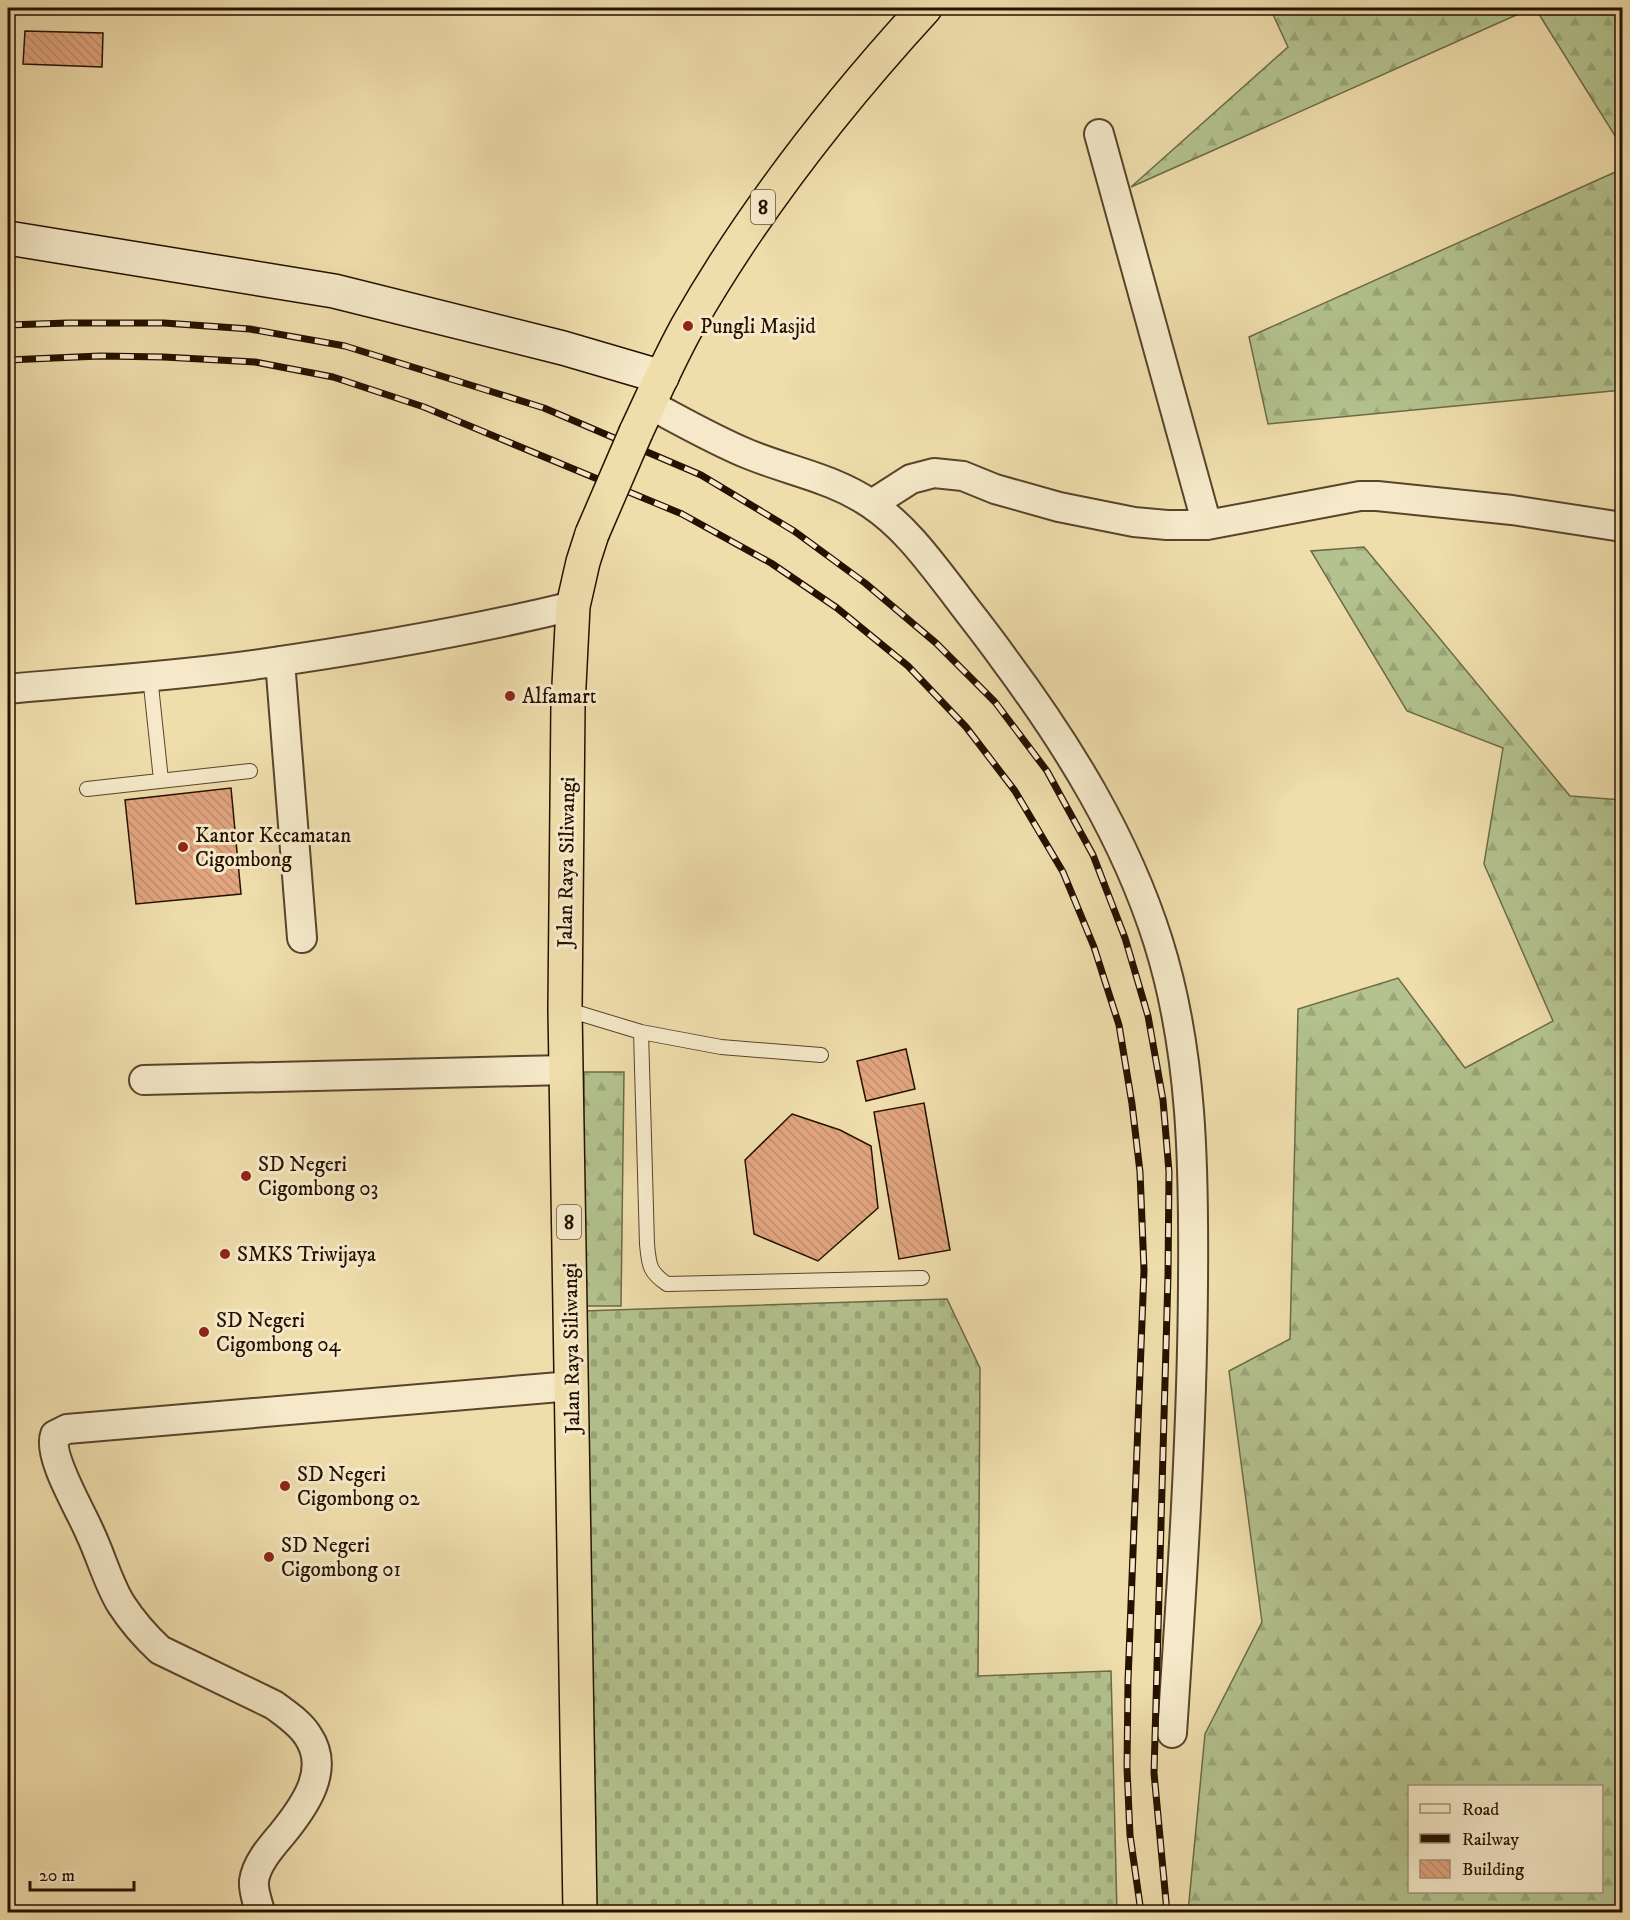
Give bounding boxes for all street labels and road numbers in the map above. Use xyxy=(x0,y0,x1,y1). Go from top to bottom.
road number: 8 xyxy=(751,190,775,224)
street label: Jalan Raya Siliwangi xyxy=(552,776,581,950)
road number: 8 xyxy=(557,1205,581,1239)
street label: Jalan Raya Siliwangi xyxy=(558,1262,587,1436)

